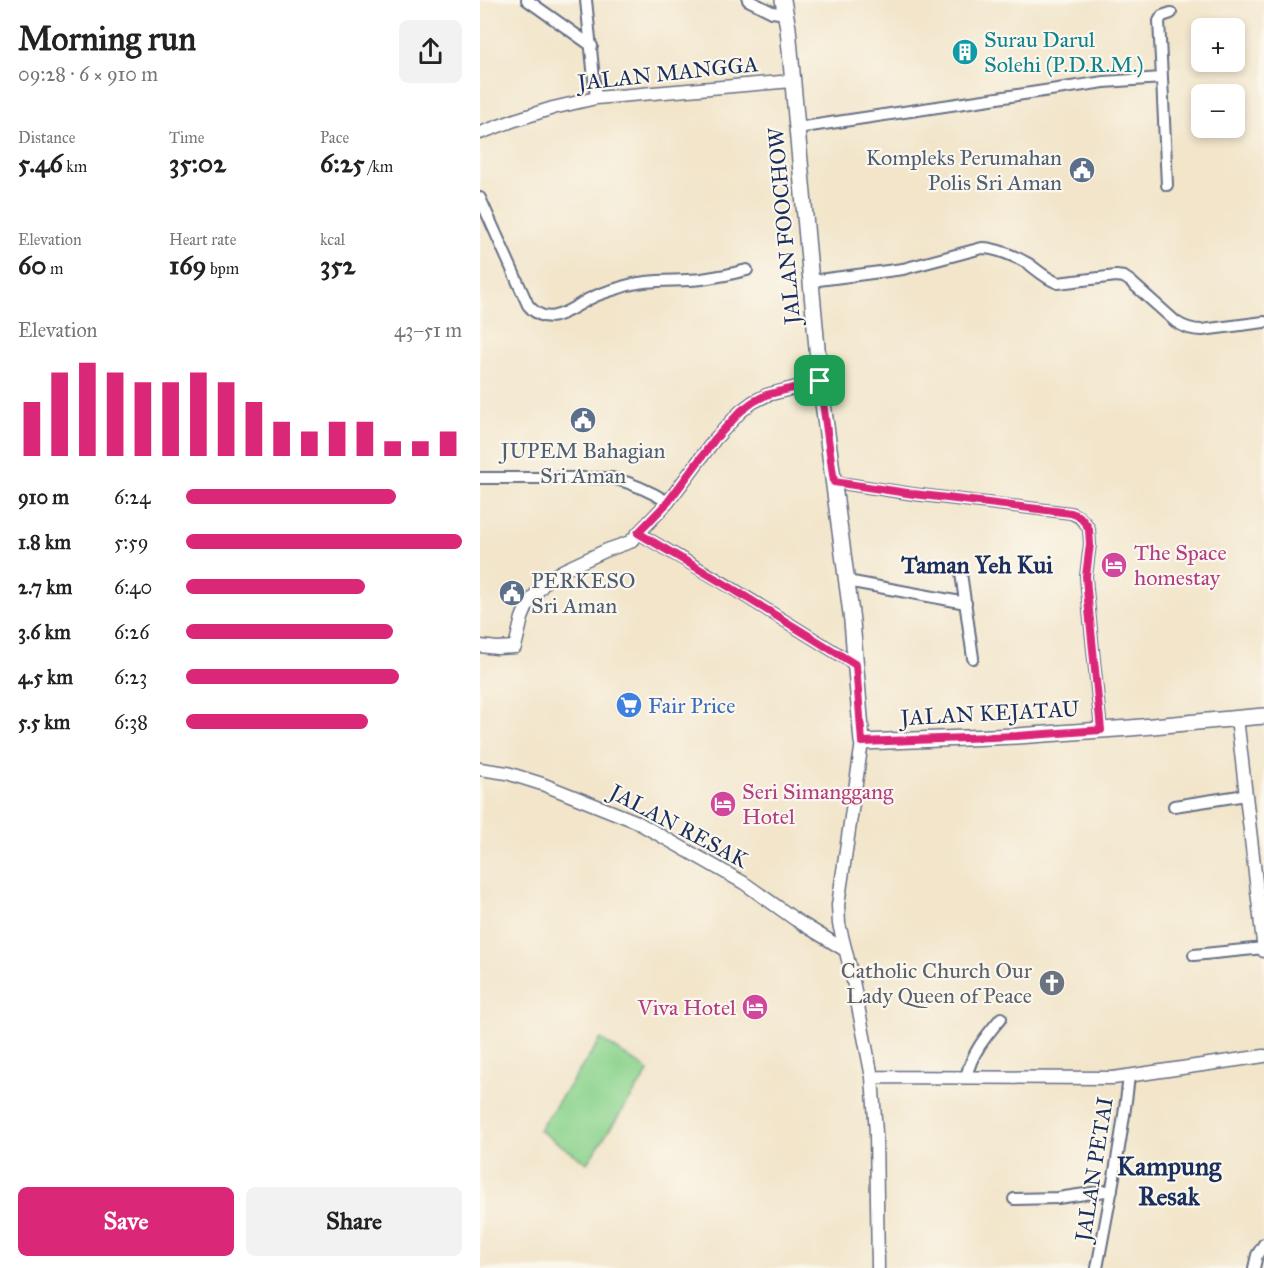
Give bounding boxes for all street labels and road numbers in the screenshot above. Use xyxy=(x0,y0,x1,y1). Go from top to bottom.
street label: JALAN MANGGA xyxy=(574,50,760,96)
street label: JALAN FOOCHOW xyxy=(762,125,806,328)
street label: JALAN KEJATAU xyxy=(898,695,1081,731)
street label: JALAN RESAK xyxy=(603,777,754,874)
street label: JALAN PETAI xyxy=(1069,1095,1119,1245)

